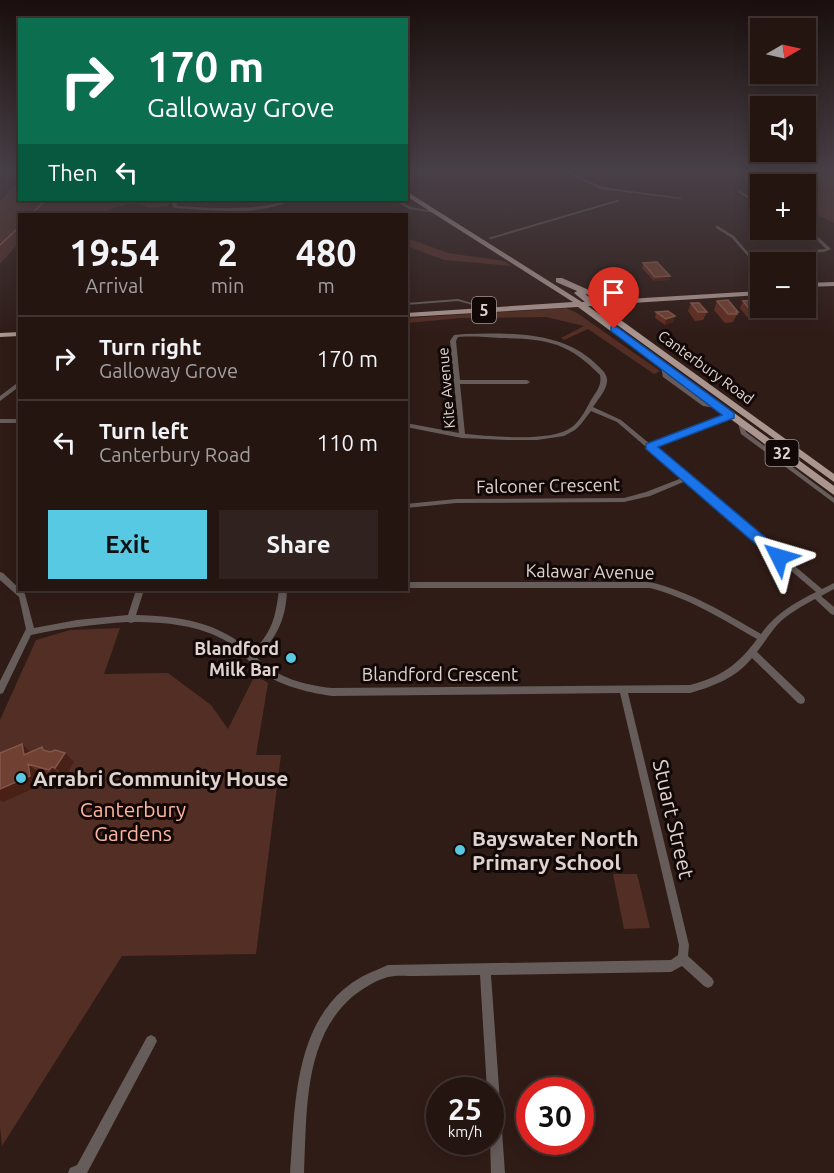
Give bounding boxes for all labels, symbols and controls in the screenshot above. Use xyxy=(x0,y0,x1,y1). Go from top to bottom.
north arrow xyxy=(750,18,816,84)
map controls xyxy=(750,18,816,318)
icon: right xyxy=(48,42,126,120)
text: 170 m xyxy=(147,43,264,90)
text: Galloway Grove xyxy=(147,92,335,122)
button: sound xyxy=(750,96,816,162)
icon: left xyxy=(110,156,143,189)
text: Then xyxy=(48,160,98,185)
button: + xyxy=(750,174,816,240)
text: 19:54 xyxy=(69,232,159,273)
text: 2 xyxy=(217,232,238,273)
text: 480 xyxy=(296,232,357,273)
button: − xyxy=(750,252,816,318)
pin xyxy=(588,267,639,329)
text: Arrival xyxy=(85,274,144,297)
text: min xyxy=(211,274,244,297)
text: m xyxy=(318,274,335,297)
icon: arrive xyxy=(597,276,630,309)
road number: 5 xyxy=(472,297,496,323)
street label: Canterbury Road xyxy=(655,327,757,407)
text: Turn right xyxy=(99,334,201,359)
icon: right xyxy=(48,342,81,375)
text: 170 m xyxy=(317,346,378,371)
street label: Kite Avenue xyxy=(434,347,458,429)
text: Galloway Grove xyxy=(99,359,238,382)
text: Turn left xyxy=(99,418,189,443)
icon: left xyxy=(48,426,81,459)
text: 110 m xyxy=(317,430,378,455)
road number: 32 xyxy=(766,440,798,466)
text: Canterbury Road xyxy=(99,443,251,466)
street label: Falconer Crescent xyxy=(476,474,620,496)
button: Exit xyxy=(48,510,207,579)
button: Share xyxy=(219,510,378,579)
position arrow xyxy=(747,525,811,589)
street label: Kalawar Avenue xyxy=(525,560,655,582)
place label: Blandford Milk Bar xyxy=(194,638,280,679)
marker: Blandford Milk Bar xyxy=(284,651,298,665)
street label: Blandford Crescent xyxy=(362,664,518,684)
street label: Stuart Street xyxy=(649,757,699,881)
place label: Arrabri Community House xyxy=(33,766,288,790)
marker: Arrabri Community House xyxy=(14,771,28,785)
park label: Canterbury Gardens xyxy=(80,797,186,845)
place label: Bayswater North Primary School xyxy=(472,826,639,874)
marker: Bayswater North Primary School xyxy=(453,843,467,857)
speed limit sign: 30 xyxy=(516,1077,594,1155)
text: 25 xyxy=(448,1092,482,1126)
text: km/h xyxy=(448,1123,482,1140)

